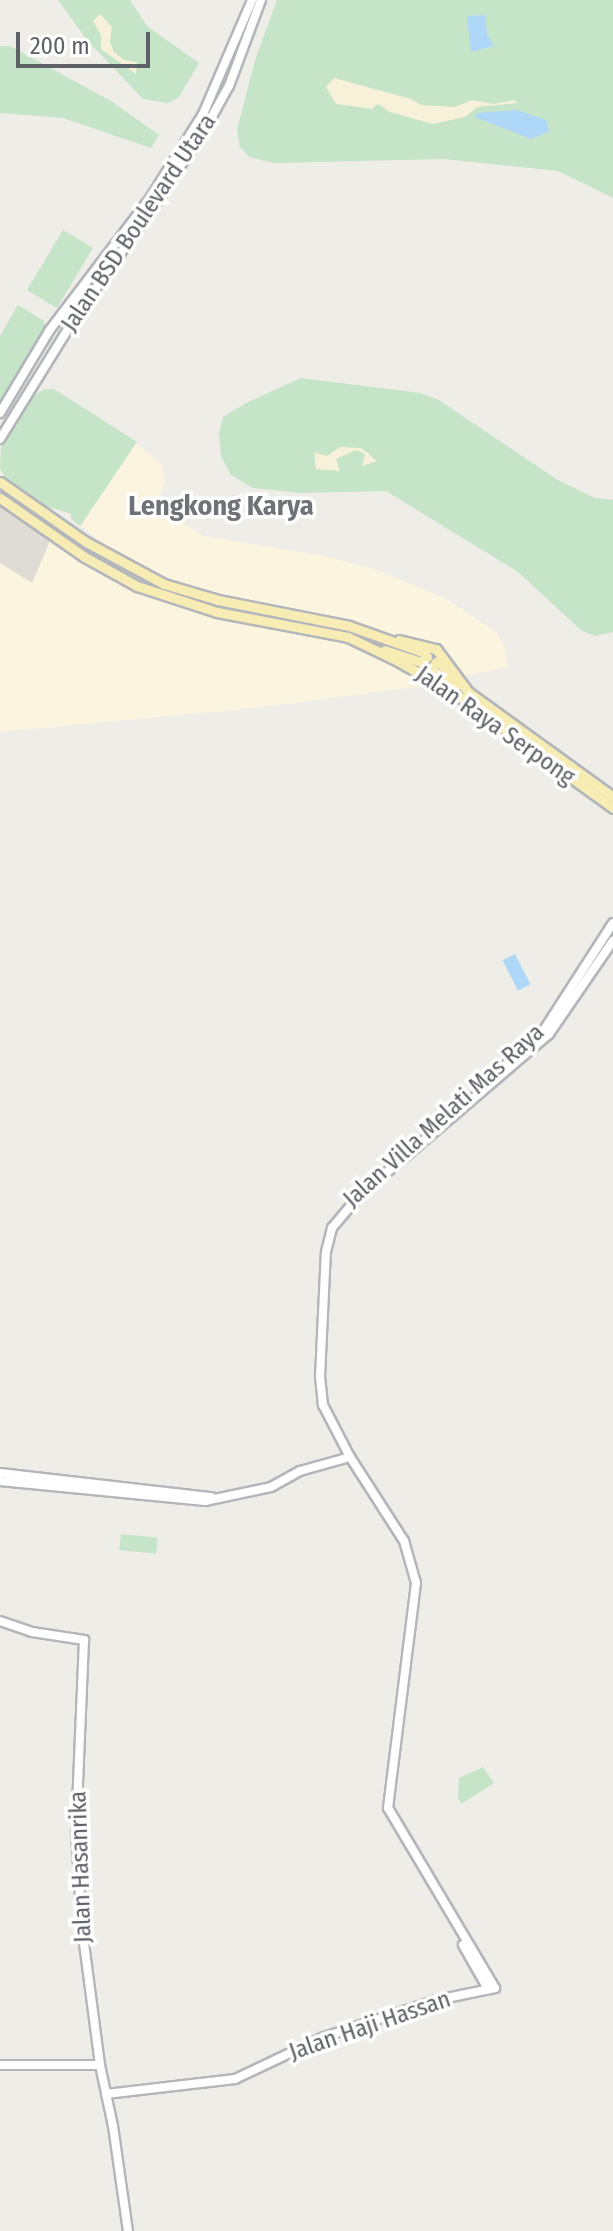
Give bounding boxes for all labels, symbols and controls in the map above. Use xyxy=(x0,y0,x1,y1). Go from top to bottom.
scale bar xyxy=(20,16,154,66)
text: 200 m xyxy=(30,32,90,60)
street label: Jalan BSD Boulevard Utara xyxy=(55,109,223,337)
district label: Lengkong Karya xyxy=(128,489,314,523)
street label: Jalan Raya Serpong xyxy=(410,660,580,792)
street label: Jalan Villa Melati Mas Raya xyxy=(338,1018,550,1214)
street label: Jalan Hasanrika xyxy=(64,1791,98,1943)
street label: Jalan Haji Hassan xyxy=(286,1985,454,2067)

